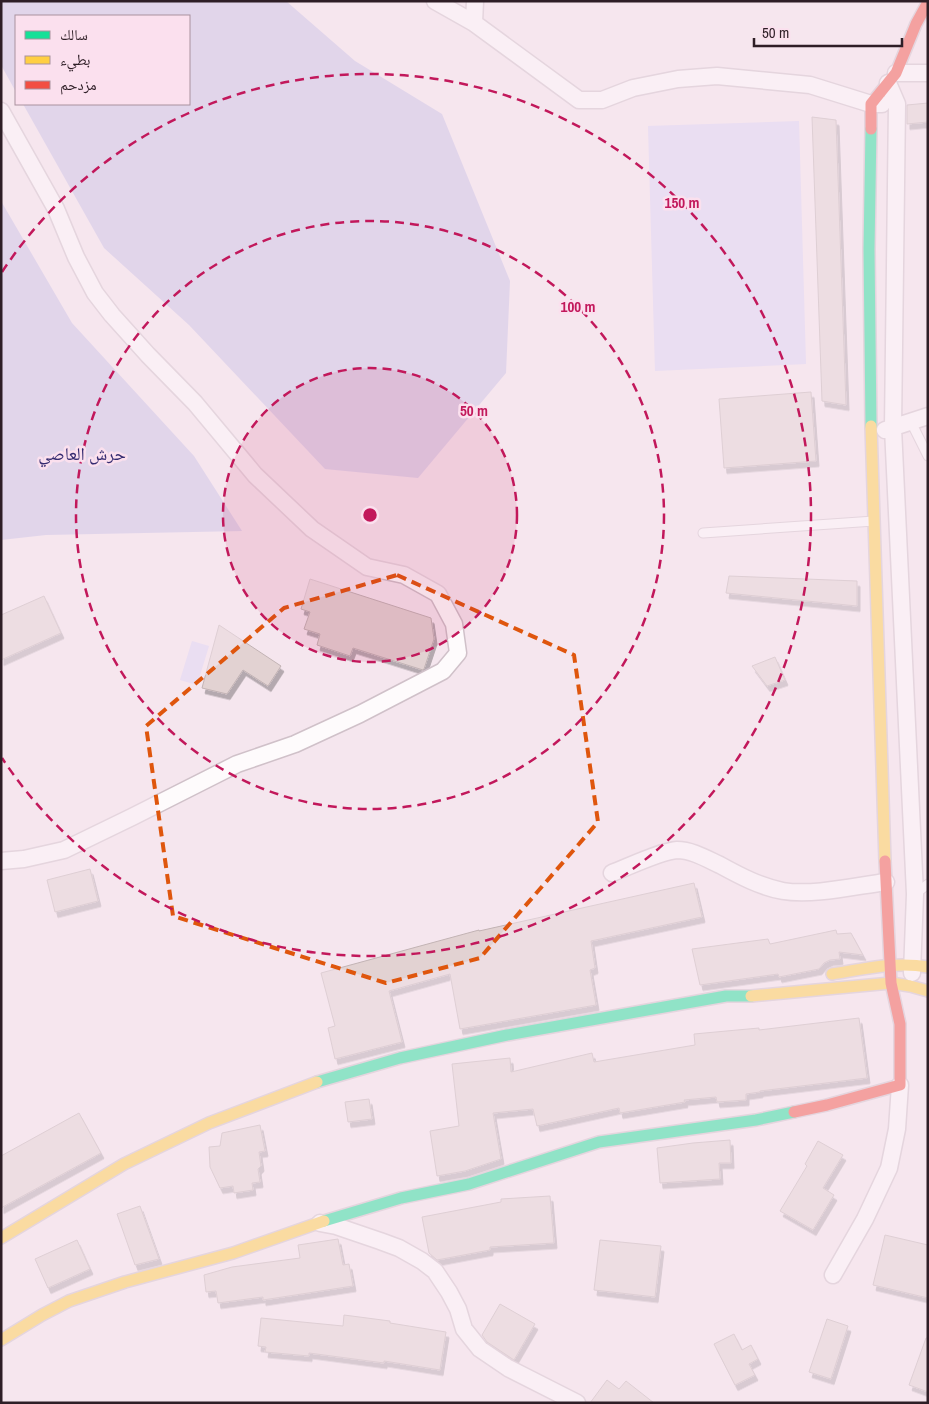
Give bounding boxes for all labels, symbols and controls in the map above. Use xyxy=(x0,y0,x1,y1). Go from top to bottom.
legend xyxy=(15,15,190,105)
scale bar xyxy=(754,15,902,47)
text: 50 m xyxy=(762,22,789,43)
text: سالك xyxy=(60,24,88,45)
text: بطيء xyxy=(60,49,90,72)
text: مزدحم xyxy=(60,74,97,95)
text: 150 m xyxy=(665,192,699,213)
text: 100 m xyxy=(561,296,595,317)
text: 50 m xyxy=(460,400,488,421)
park label: حرش العاصي xyxy=(38,441,126,468)
centre of rings xyxy=(361,506,379,524)

